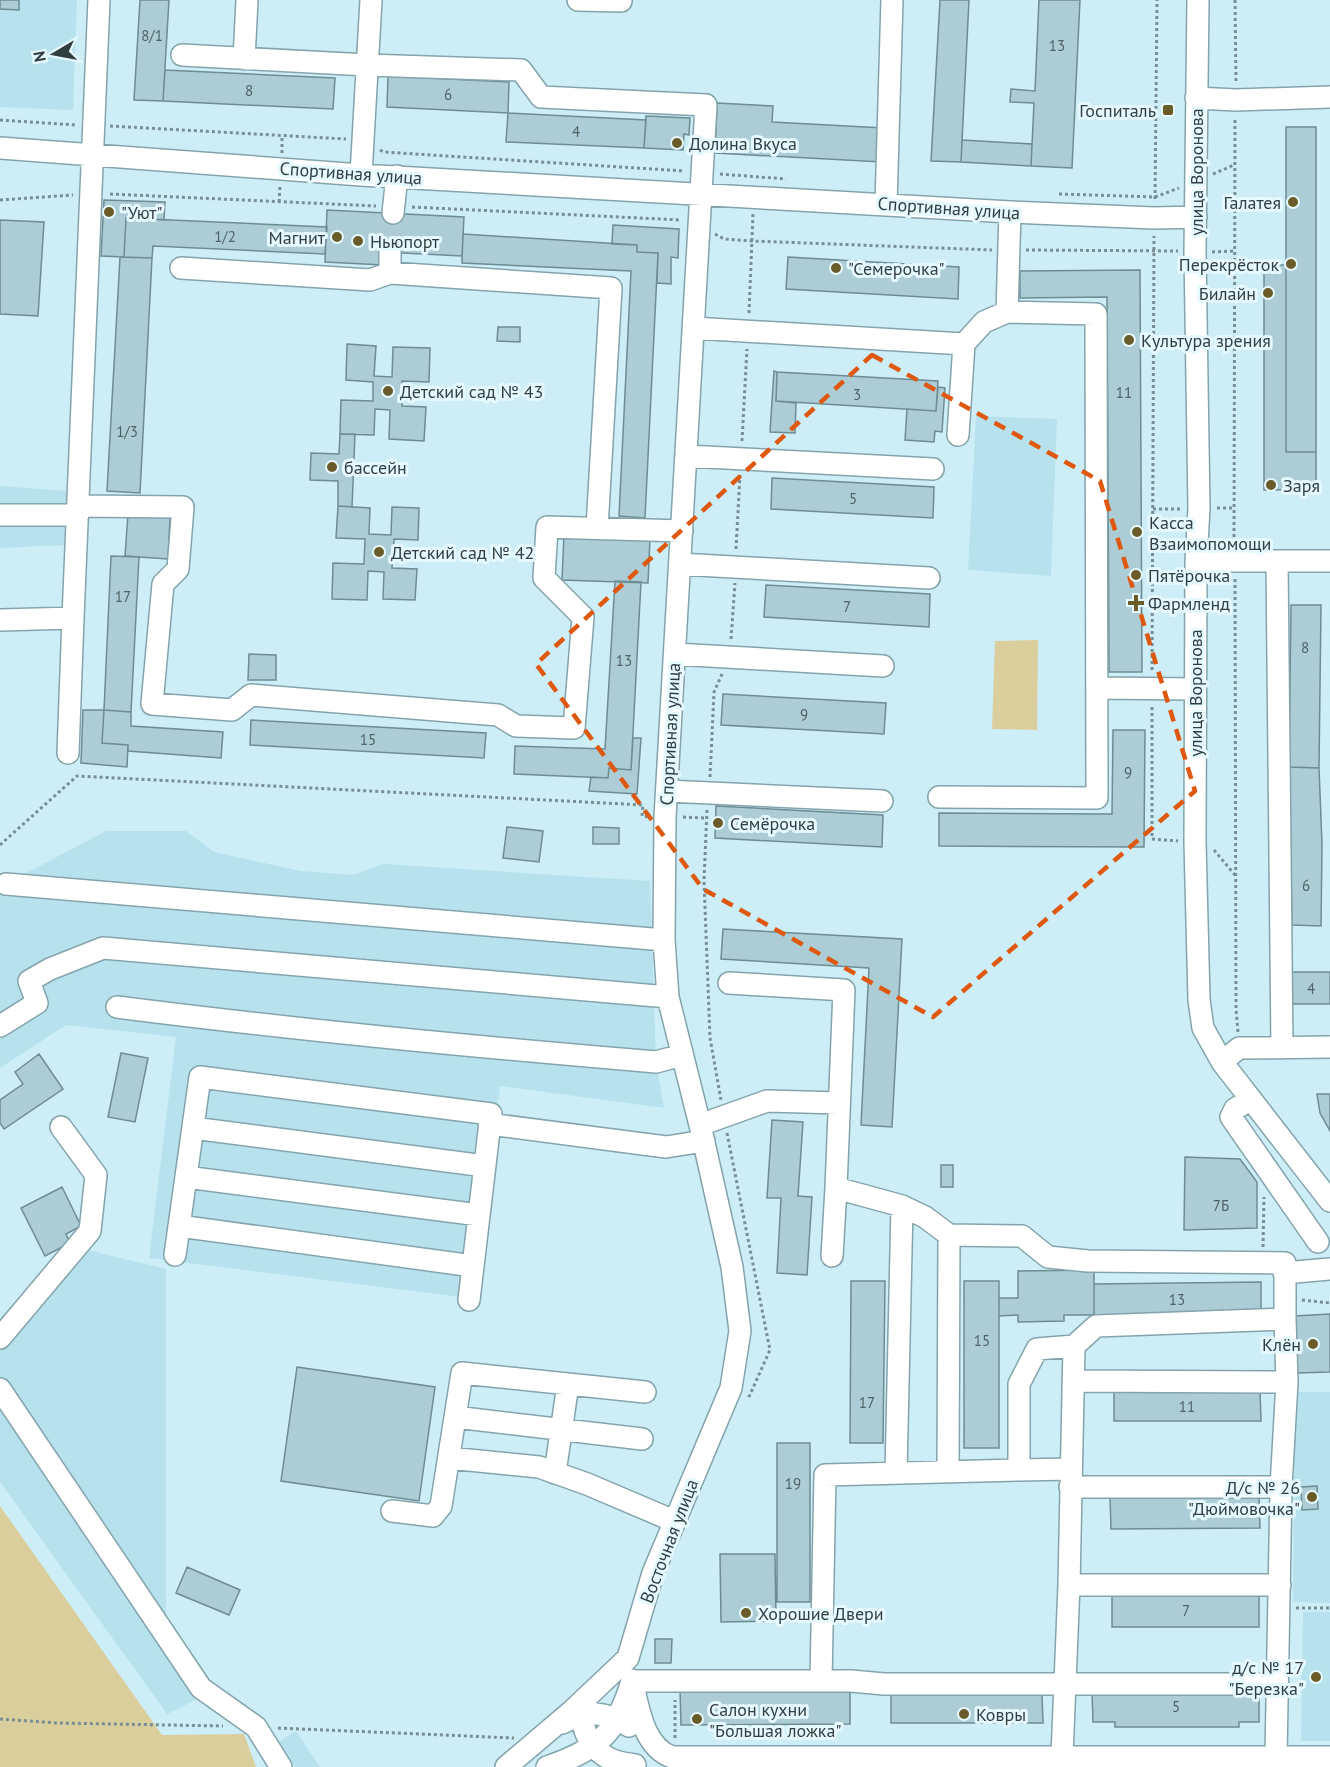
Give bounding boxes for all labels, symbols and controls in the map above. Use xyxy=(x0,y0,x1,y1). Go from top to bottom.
north arrow xyxy=(24,24,84,84)
house number: 8/1 xyxy=(141,26,163,45)
house number: 13 xyxy=(1049,36,1065,55)
text: N xyxy=(28,50,50,64)
house number: 8 xyxy=(245,81,253,100)
house number: 6 xyxy=(444,85,452,104)
place label: Госпиталь xyxy=(1079,99,1156,122)
marker: Госпиталь xyxy=(1161,103,1175,117)
street label: улица Воронова xyxy=(1185,108,1208,236)
house number: 4 xyxy=(572,122,580,141)
place label: Долина Вкуса xyxy=(689,132,797,155)
marker: Долина Вкуса xyxy=(670,136,684,150)
street label: Спортивная улица xyxy=(279,157,423,189)
place label: Галатея xyxy=(1224,191,1281,214)
street label: Спортивная улица xyxy=(877,192,1021,224)
marker: Галатея xyxy=(1286,195,1300,209)
place label: "Уют" xyxy=(121,201,163,224)
marker: "Уют" xyxy=(102,205,116,219)
place label: Магнит xyxy=(268,226,326,249)
house number: 1/2 xyxy=(214,227,236,246)
marker: Магнит xyxy=(330,230,344,244)
place label: Ньюпорт xyxy=(370,230,440,253)
marker: Ньюпорт xyxy=(351,234,365,248)
place label: Перекрёсток xyxy=(1179,253,1279,276)
place label: "Семерочка" xyxy=(848,257,945,280)
marker: Перекрёсток xyxy=(1284,257,1298,271)
marker: "Семерочка" xyxy=(829,261,843,275)
place label: Билайн xyxy=(1199,282,1256,305)
marker: Билайн xyxy=(1261,286,1275,300)
place label: Культура зрения xyxy=(1141,329,1271,352)
marker: Культура зрения xyxy=(1122,333,1136,347)
place label: Детский сад № 43 xyxy=(400,380,543,403)
house number: 11 xyxy=(1116,383,1132,402)
marker: Детский сад № 43 xyxy=(381,384,395,398)
house number: 3 xyxy=(853,385,861,404)
house number: 1/3 xyxy=(116,422,138,441)
place label: бассейн xyxy=(344,456,407,479)
marker: бассейн xyxy=(325,460,339,474)
place label: Заря xyxy=(1283,474,1320,497)
marker: Заря xyxy=(1264,478,1278,492)
house number: 5 xyxy=(849,489,857,508)
place label: Касса Взаимопомощи xyxy=(1149,511,1271,555)
marker: Касса Взаимопомощи xyxy=(1130,525,1144,539)
place label: Детский сад № 42 xyxy=(391,541,534,564)
marker: Детский сад № 42 xyxy=(372,545,386,559)
place label: Пятёрочка xyxy=(1148,564,1230,587)
marker: Пятёрочка xyxy=(1129,568,1143,582)
house number: 17 xyxy=(115,587,131,606)
place label: Фармленд xyxy=(1148,592,1230,615)
marker: Фармленд xyxy=(1129,596,1143,610)
house number: 7 xyxy=(843,597,851,616)
street label: улица Воронова xyxy=(1184,629,1207,757)
house number: 8 xyxy=(1301,638,1309,657)
house number: 13 xyxy=(616,651,632,670)
street label: Спортивная улица xyxy=(655,662,685,806)
house number: 9 xyxy=(800,705,808,724)
house number: 15 xyxy=(360,730,376,749)
house number: 9 xyxy=(1124,763,1132,782)
place label: Семёрочка xyxy=(730,812,815,835)
marker: Семёрочка xyxy=(711,816,725,830)
house number: 6 xyxy=(1302,876,1310,895)
house number: 4 xyxy=(1307,979,1315,998)
house number: 7Б xyxy=(1213,1196,1229,1215)
house number: 13 xyxy=(1169,1290,1185,1309)
house number: 15 xyxy=(974,1331,990,1350)
place label: Клён xyxy=(1262,1333,1301,1356)
marker: Клён xyxy=(1306,1337,1320,1351)
house number: 17 xyxy=(859,1393,875,1412)
house number: 11 xyxy=(1179,1397,1195,1416)
house number: 19 xyxy=(785,1474,801,1493)
street label: Восточная улица xyxy=(635,1476,703,1606)
place label: Д/с № 26 "Дюймовочка" xyxy=(1188,1476,1300,1520)
marker: Д/с № 26 "Дюймовочка" xyxy=(1305,1490,1319,1504)
house number: 7 xyxy=(1182,1601,1190,1620)
place label: Хорошие Двери xyxy=(758,1602,884,1625)
marker: Хорошие Двери xyxy=(739,1606,753,1620)
place label: д/с № 17 "Березка" xyxy=(1229,1656,1304,1700)
marker: д/с № 17 "Березка" xyxy=(1309,1670,1323,1684)
house number: 5 xyxy=(1172,1697,1180,1716)
place label: Салон кухни "Большая ложка" xyxy=(709,1698,841,1742)
place label: Ковры xyxy=(976,1703,1026,1726)
marker: Ковры xyxy=(957,1707,971,1721)
marker: Салон кухни "Большая ложка" xyxy=(690,1712,704,1726)

